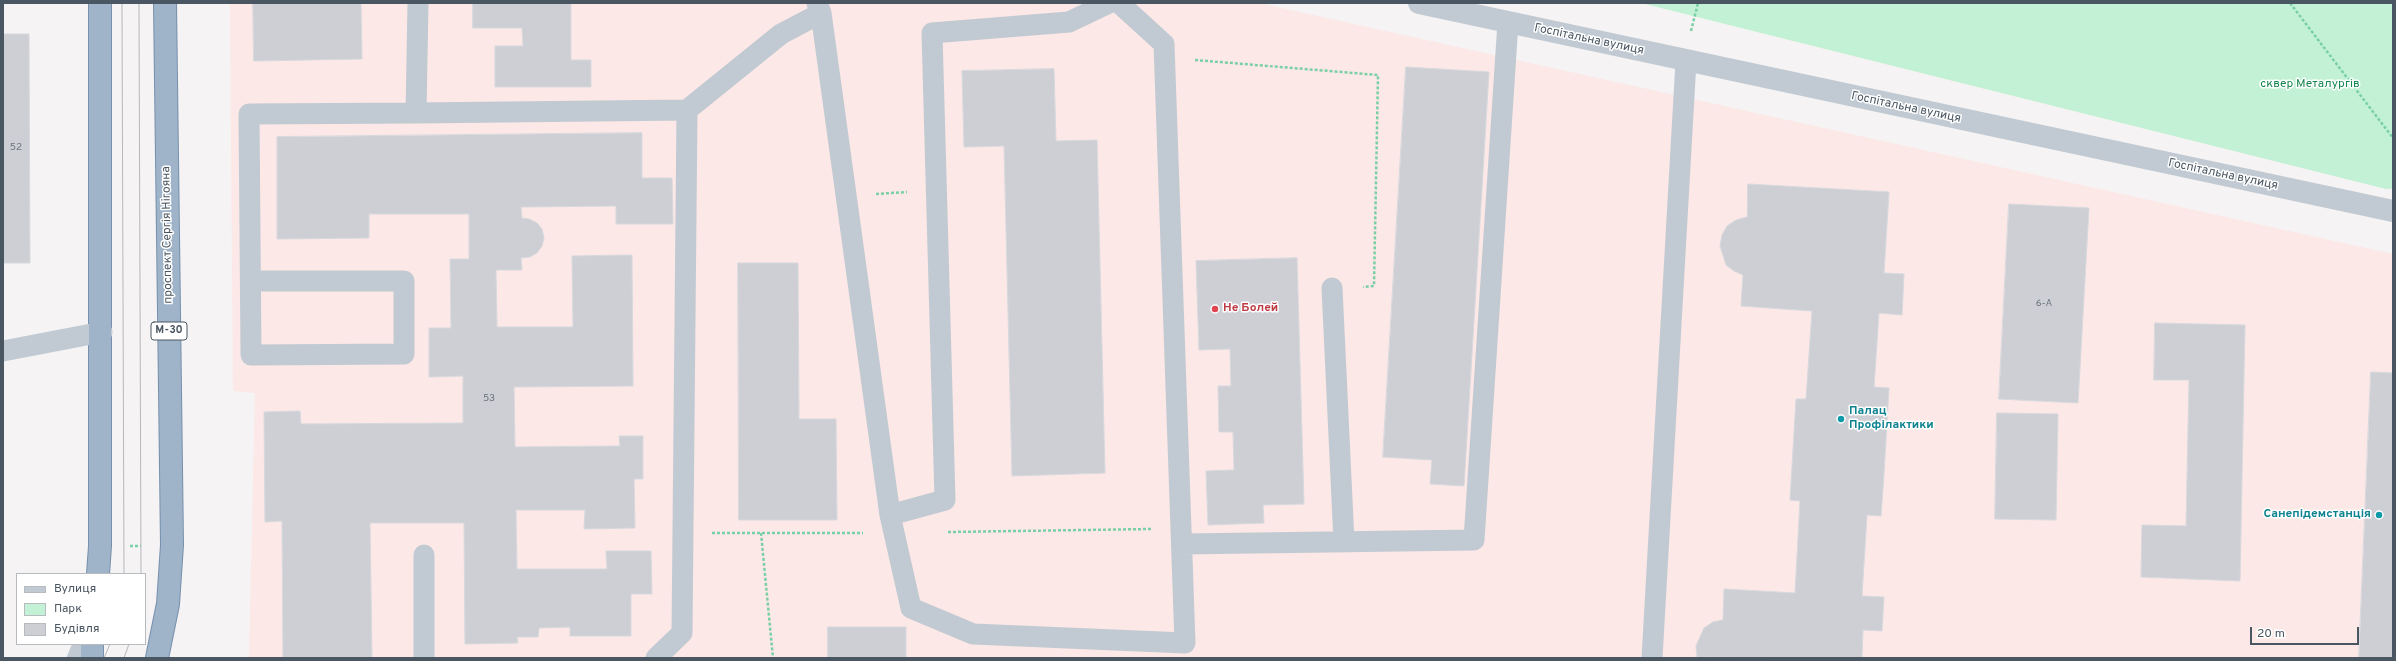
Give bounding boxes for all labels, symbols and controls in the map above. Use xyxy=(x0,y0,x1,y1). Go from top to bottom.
street label: Госпітальна вулиця xyxy=(1533,21,1645,59)
park label: сквер Металургів xyxy=(2260,78,2360,92)
street label: Госпітальна вулиця xyxy=(1850,89,1962,127)
house number: 52 xyxy=(10,142,22,154)
street label: Госпітальна вулиця xyxy=(2167,156,2279,194)
street label: проспект Сергія Нігояна xyxy=(160,166,176,304)
house number: 6-А xyxy=(2036,298,2052,310)
place label: Не Болей xyxy=(1223,302,1278,316)
marker: Не Болей xyxy=(1210,304,1220,314)
road number: М-30 xyxy=(151,322,187,340)
house number: 53 xyxy=(483,393,495,405)
place label: Палац Профілактики xyxy=(1849,405,1934,433)
marker: Палац Профілактики xyxy=(1836,414,1846,424)
place label: Санепідемстанція xyxy=(2264,508,2371,522)
marker: Санепідемстанція xyxy=(2374,510,2384,520)
legend xyxy=(16,573,146,645)
text: Вулиця xyxy=(54,581,96,597)
text: Парк xyxy=(54,601,82,617)
scale bar xyxy=(2252,619,2361,645)
text: Будівля xyxy=(54,621,100,637)
text: 20 m xyxy=(2257,626,2285,642)

